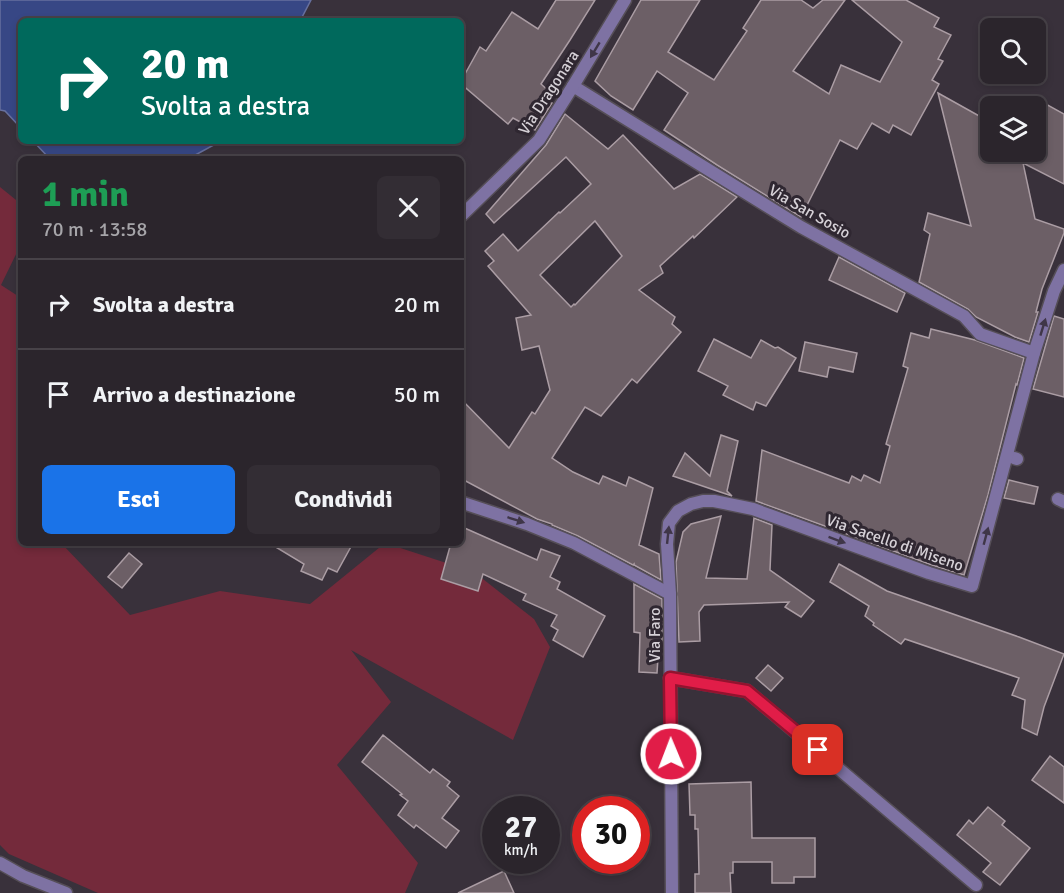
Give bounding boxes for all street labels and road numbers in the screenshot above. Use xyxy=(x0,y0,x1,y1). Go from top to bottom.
street label: Via Dragonara xyxy=(514,46,584,139)
street label: Via San Sosio xyxy=(765,180,854,243)
street label: Via Sacello di Miseno xyxy=(823,510,966,576)
street label: Via Faro xyxy=(645,608,665,662)

